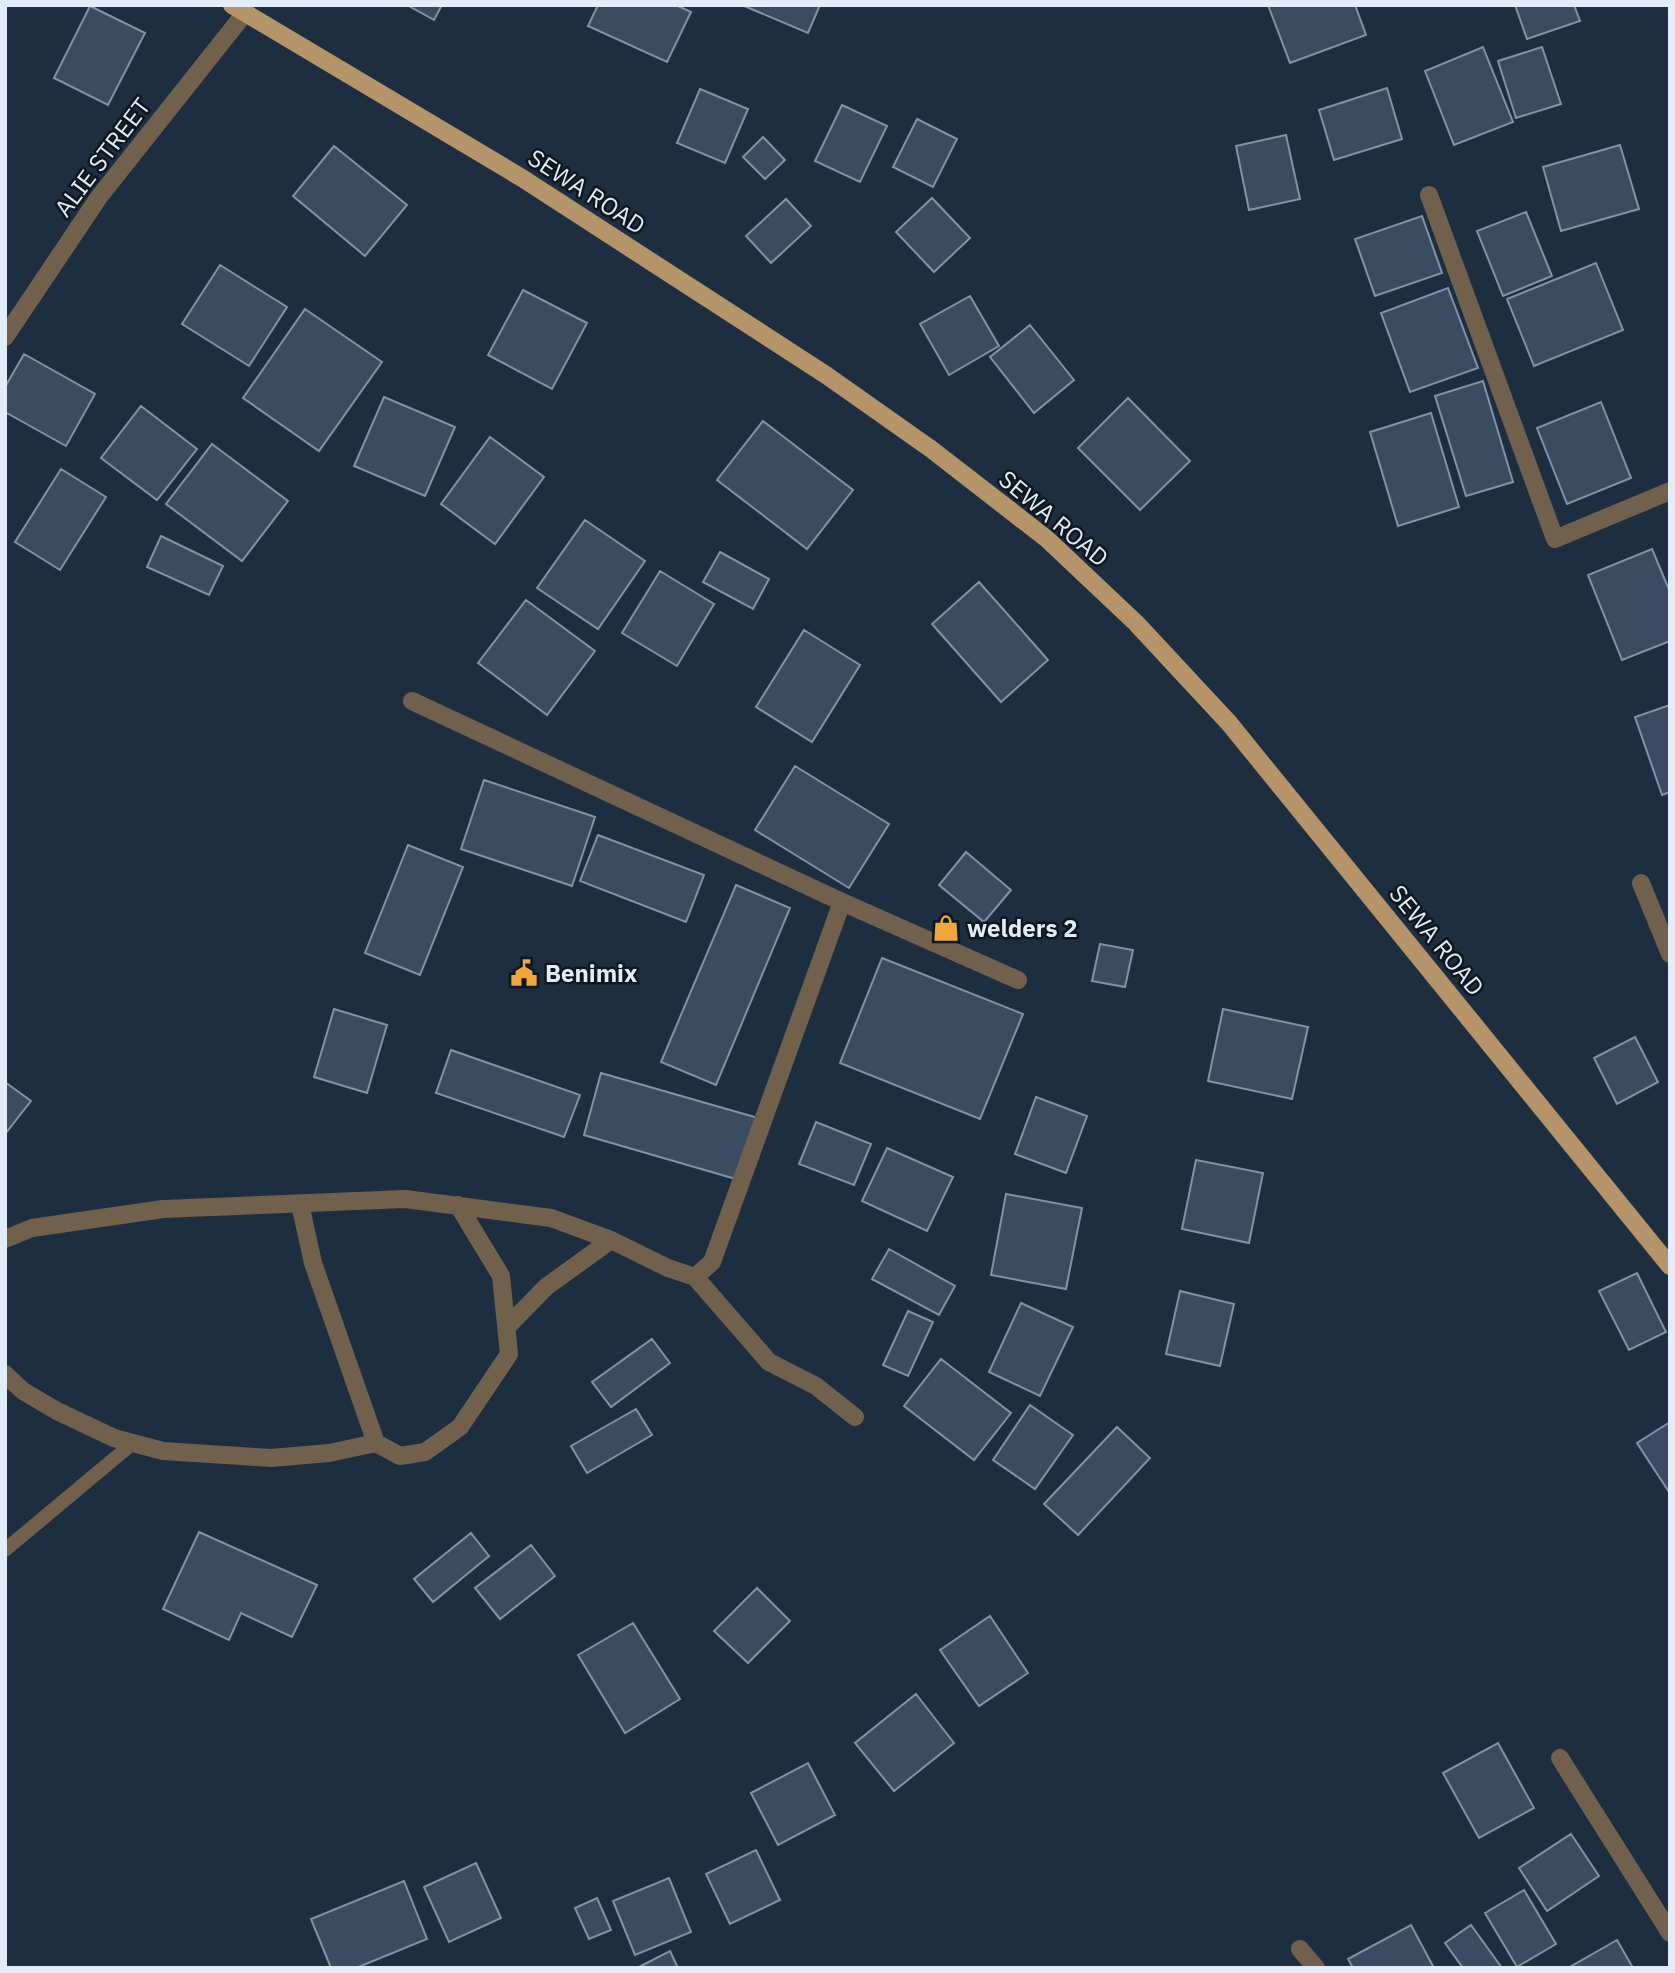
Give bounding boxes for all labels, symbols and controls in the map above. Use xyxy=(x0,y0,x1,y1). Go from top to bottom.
street label: ALIE STREET xyxy=(47,91,157,223)
street label: SEWA ROAD xyxy=(522,141,652,241)
street label: SEWA ROAD xyxy=(993,463,1115,573)
street label: SEWA ROAD xyxy=(1383,878,1491,1002)
place label: welders 2 xyxy=(967,912,1078,944)
shop icon: welders 2 xyxy=(931,913,961,943)
place label: Benimix xyxy=(545,957,638,989)
public building icon: Benimix xyxy=(509,958,539,988)

